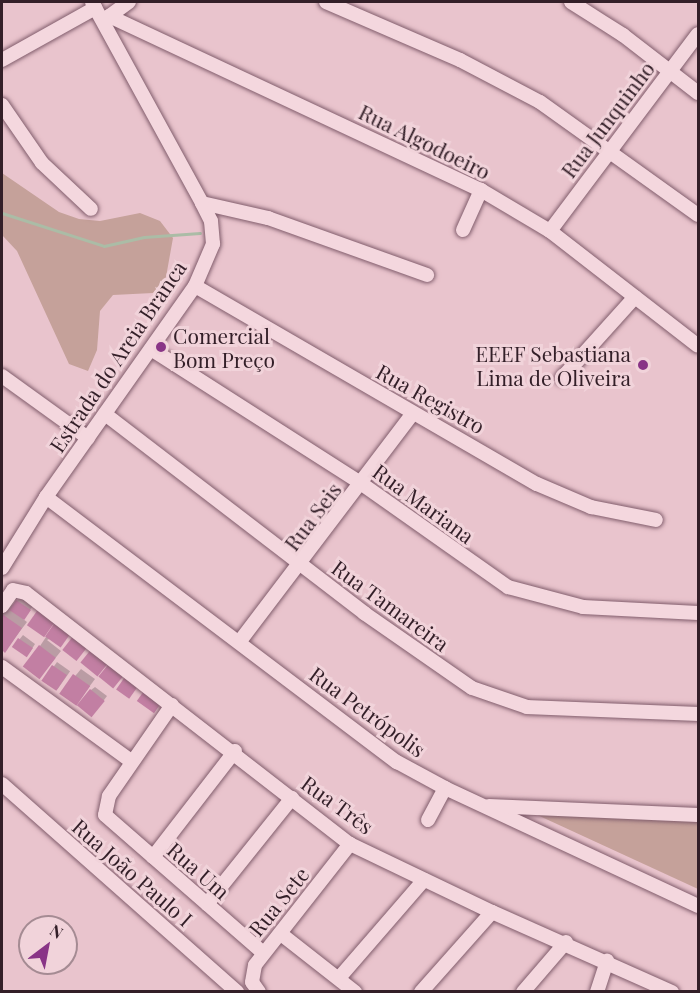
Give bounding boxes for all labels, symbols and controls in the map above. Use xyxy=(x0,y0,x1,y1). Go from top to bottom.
street label: Rua Junquinho xyxy=(555,56,659,182)
street label: Rua Algodoeiro xyxy=(355,98,495,184)
street label: Estrada do Areia Branca xyxy=(43,255,191,457)
place label: Comercial Bom Preço xyxy=(173,322,275,372)
marker: Comercial Bom Preço xyxy=(154,340,168,354)
place label: EEEF Sebastiana Lima de Oliveira xyxy=(475,340,631,390)
street label: Rua Registro xyxy=(372,358,490,438)
marker: EEEF Sebastiana Lima de Oliveira xyxy=(636,358,650,372)
street label: Rua Mariana xyxy=(368,458,480,548)
street label: Rua Seis xyxy=(278,477,346,555)
street label: Rua Tamareira xyxy=(327,554,455,656)
street label: Rua Petrópolis xyxy=(305,661,431,761)
street label: Rua Três xyxy=(297,769,379,839)
street label: Rua João Paulo I xyxy=(68,813,198,931)
street label: Rua Um xyxy=(163,836,235,904)
street label: Rua Sete xyxy=(243,861,313,941)
north arrow xyxy=(18,915,78,975)
text: N xyxy=(46,919,67,943)

